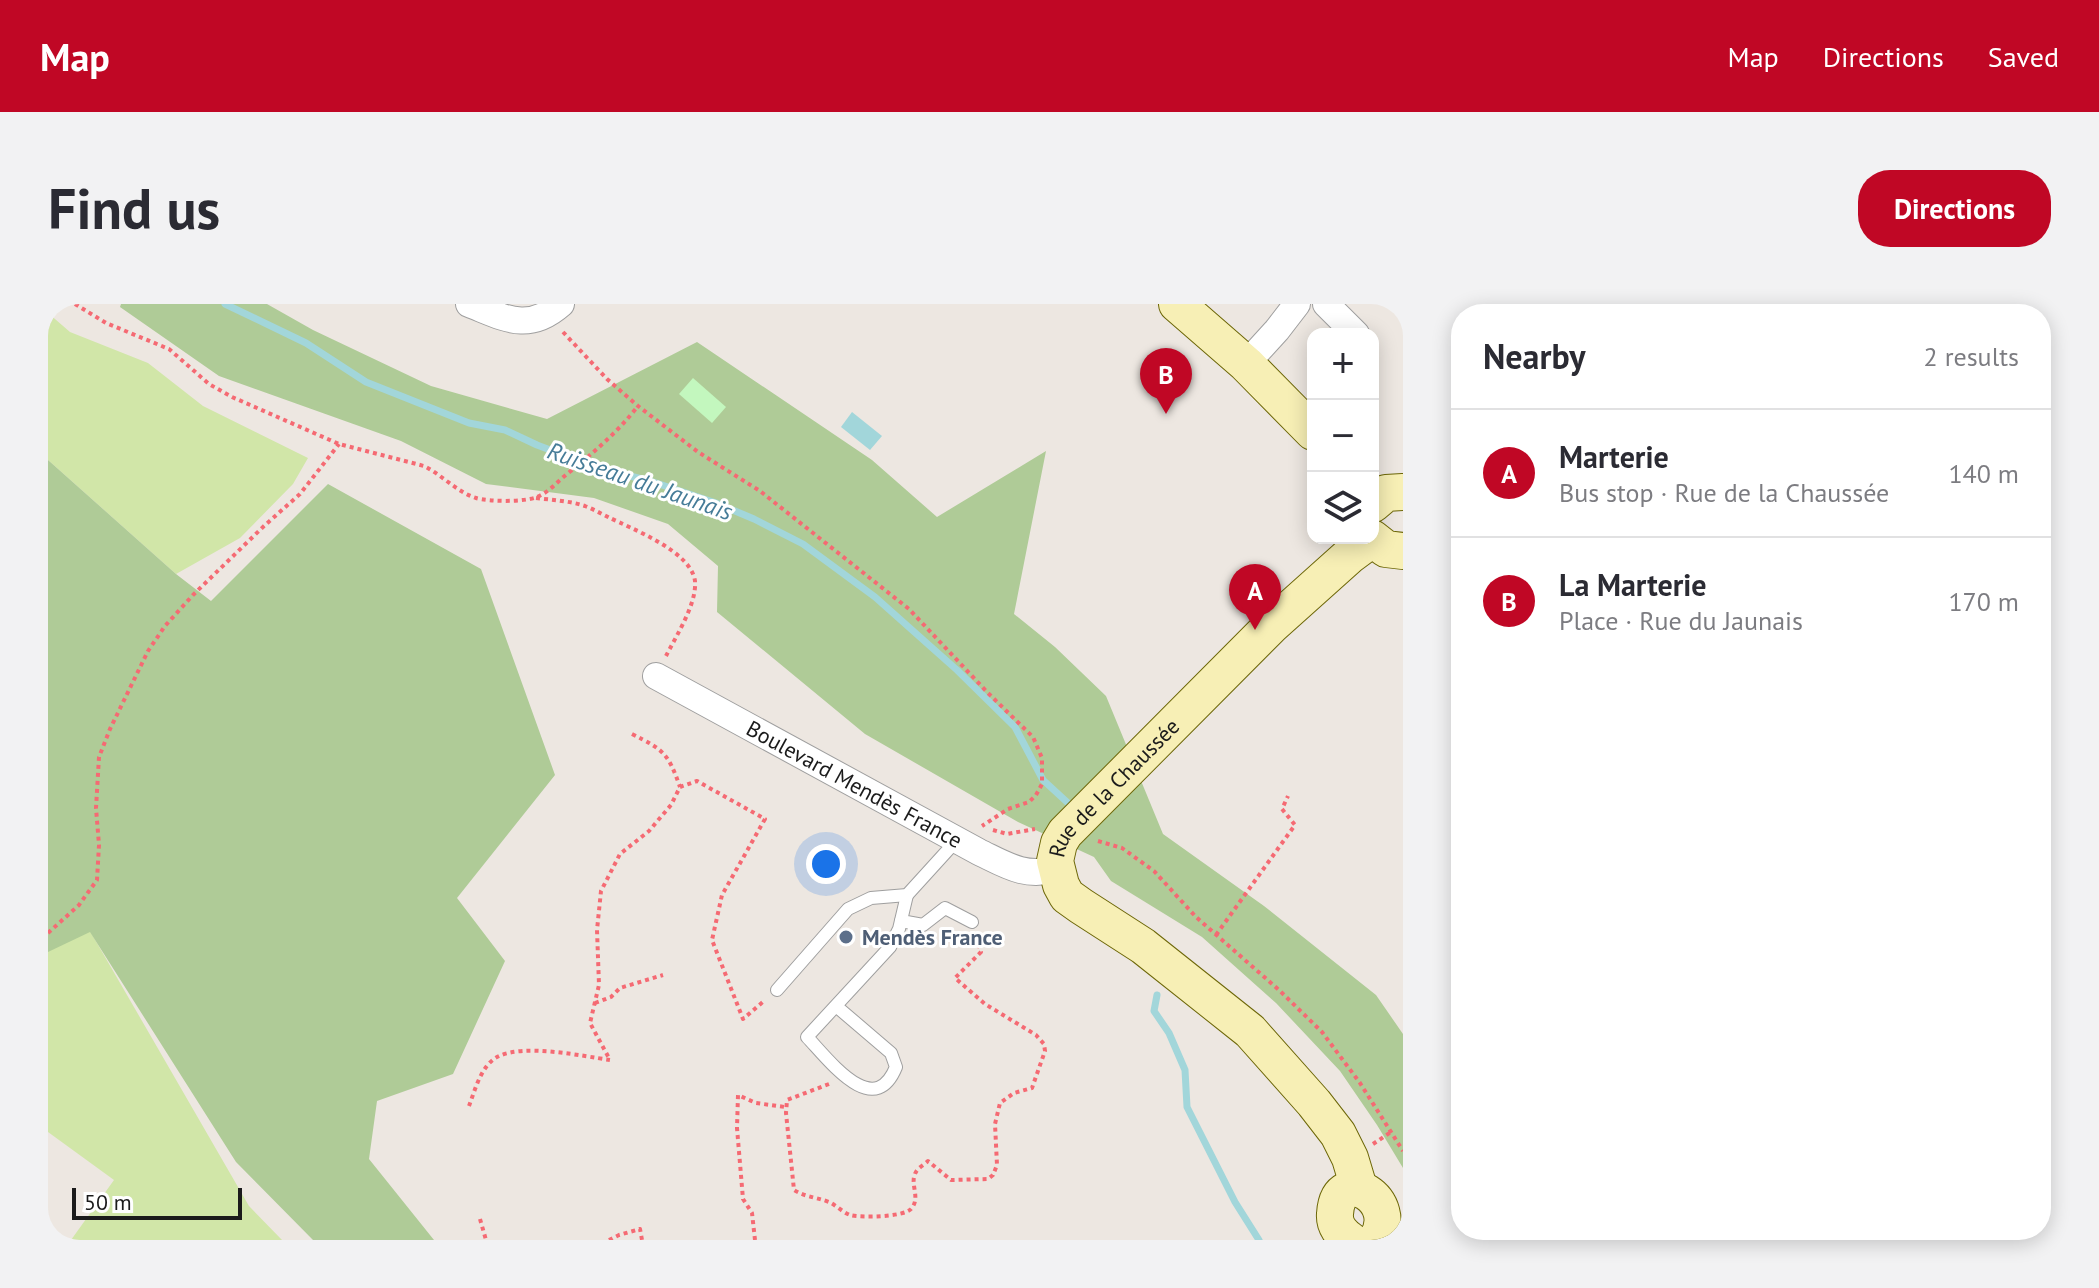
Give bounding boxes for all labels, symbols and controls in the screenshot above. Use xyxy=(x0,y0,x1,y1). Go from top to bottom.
text: Map xyxy=(40,32,110,81)
text: Map xyxy=(1728,38,1779,75)
text: Directions xyxy=(1823,38,1944,75)
text: Saved xyxy=(1988,38,2059,75)
button: Directions xyxy=(1858,170,2051,247)
text: Find us xyxy=(48,172,220,244)
map controls xyxy=(1307,328,1379,544)
button: + xyxy=(1307,328,1379,400)
text: Nearby xyxy=(1483,334,1585,378)
text: 2 results xyxy=(1924,340,2019,373)
pin: B xyxy=(1140,348,1192,414)
button: − xyxy=(1307,400,1379,472)
water label: Ruisseau du Jaunais xyxy=(543,435,737,527)
text: Marterie xyxy=(1559,437,1669,476)
text: A xyxy=(1501,457,1517,490)
text: 140 m xyxy=(1948,457,2019,490)
button: layers xyxy=(1307,472,1379,544)
text: Bus stop · Rue de la Chaussée xyxy=(1559,476,1889,509)
pin: A xyxy=(1229,564,1281,630)
text: La Marterie xyxy=(1559,565,1707,604)
text: B xyxy=(1501,585,1517,618)
text: 170 m xyxy=(1948,585,2019,618)
text: Place · Rue du Jaunais xyxy=(1559,604,1803,637)
street label: Rue de la Chaussée xyxy=(1042,712,1185,860)
street label: Boulevard Mendès France xyxy=(742,714,967,854)
your location xyxy=(806,844,846,884)
place label: Mendès France xyxy=(862,923,1003,951)
marker: Mendès France xyxy=(837,928,855,946)
scale bar xyxy=(72,1184,242,1220)
text: 50 m xyxy=(84,1188,132,1216)

